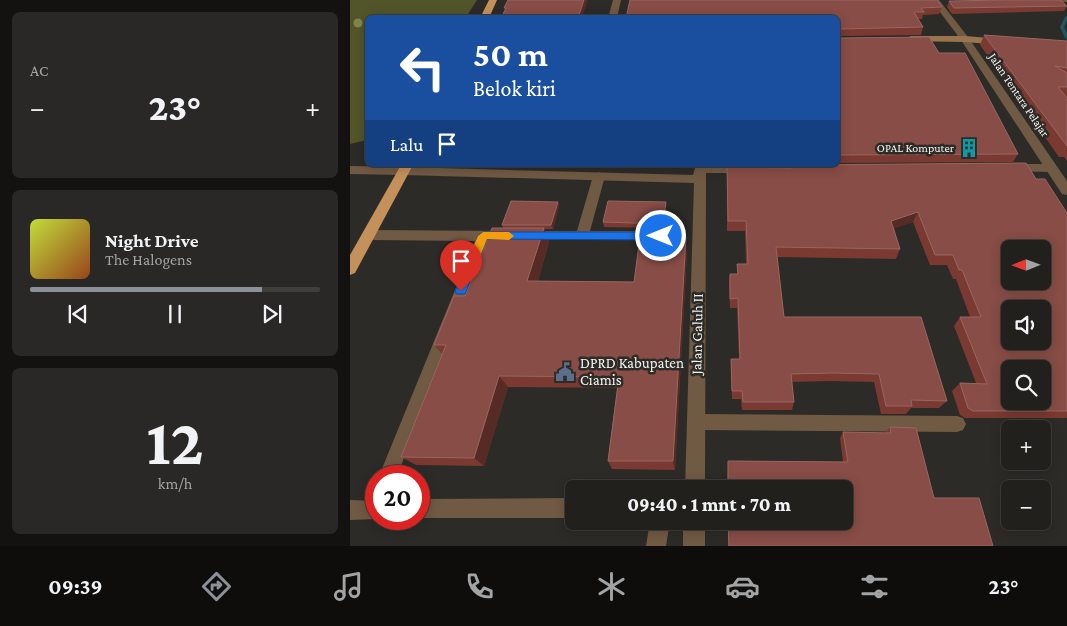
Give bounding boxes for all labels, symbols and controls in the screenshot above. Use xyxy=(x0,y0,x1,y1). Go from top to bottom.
icon: left xyxy=(390,35,455,100)
text: 50 m xyxy=(473,35,548,74)
street label: Jalan Tentara Pelajar xyxy=(985,50,1053,140)
text: AC xyxy=(30,62,48,79)
text: Belok kiri xyxy=(473,76,556,101)
text: 23° xyxy=(148,86,202,128)
text: − xyxy=(30,92,45,123)
text: + xyxy=(305,92,320,123)
icon: arrive xyxy=(433,130,461,158)
text: Lalu xyxy=(390,134,423,155)
building icon: OPAL Komputer xyxy=(958,137,980,159)
place label: OPAL Komputer xyxy=(877,141,955,155)
position arrow xyxy=(634,209,686,261)
text: Night Drive xyxy=(105,230,198,251)
pin xyxy=(440,240,482,291)
north arrow xyxy=(1001,240,1051,290)
map controls xyxy=(1001,240,1051,530)
icon: arrive xyxy=(447,247,475,275)
text: The Halogens xyxy=(105,251,192,268)
street label: Jalan Galuh II xyxy=(688,293,707,377)
icon: previous xyxy=(64,300,92,328)
icon: pause xyxy=(161,300,189,328)
icon: next xyxy=(258,300,286,328)
button: sound xyxy=(1001,300,1051,350)
place label: DPRD Kabupaten Ciamis xyxy=(580,355,684,388)
button: search xyxy=(1001,360,1051,410)
public building icon: DPRD Kabupaten Ciamis xyxy=(554,361,576,383)
text: 12 xyxy=(146,406,204,478)
button: + xyxy=(1001,420,1051,470)
speed limit sign: 20 xyxy=(365,465,430,530)
text: km/h xyxy=(158,475,192,492)
button: − xyxy=(1001,480,1051,530)
text: 09:40 · 1 mnt · 70 m xyxy=(627,494,791,515)
icon: directions xyxy=(199,569,234,604)
icon: music xyxy=(331,569,366,604)
icon: phone xyxy=(462,569,497,604)
icon: climate xyxy=(594,569,629,604)
icon: car xyxy=(725,569,760,604)
icon: filters xyxy=(857,569,892,604)
text: 09:39 xyxy=(48,574,103,599)
text: 23° xyxy=(989,574,1019,599)

